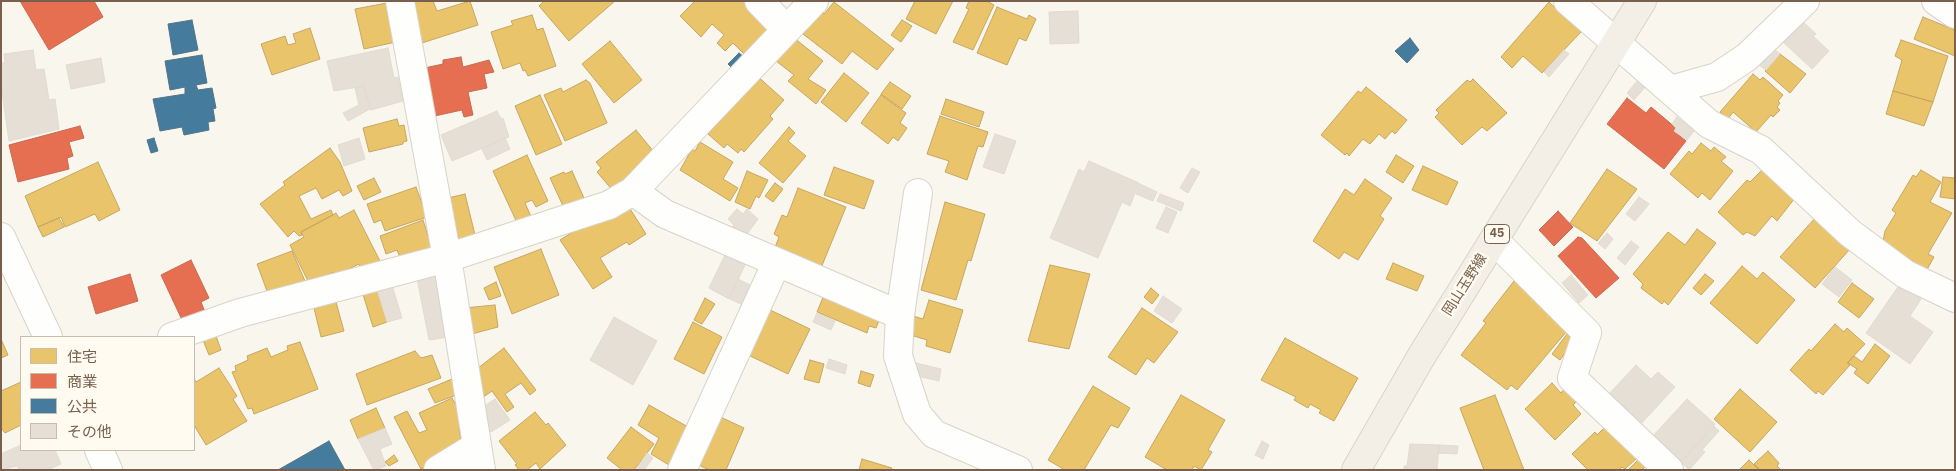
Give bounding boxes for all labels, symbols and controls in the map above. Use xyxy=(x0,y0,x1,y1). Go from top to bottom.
road number: 45 xyxy=(1484,224,1510,243)
street label: 岡山玉野線 xyxy=(1439,251,1491,319)
legend xyxy=(20,336,195,451)
text: 住宅 xyxy=(67,347,97,366)
text: 商業 xyxy=(67,372,97,391)
text: 公共 xyxy=(67,397,97,416)
text: その他 xyxy=(67,422,112,441)

